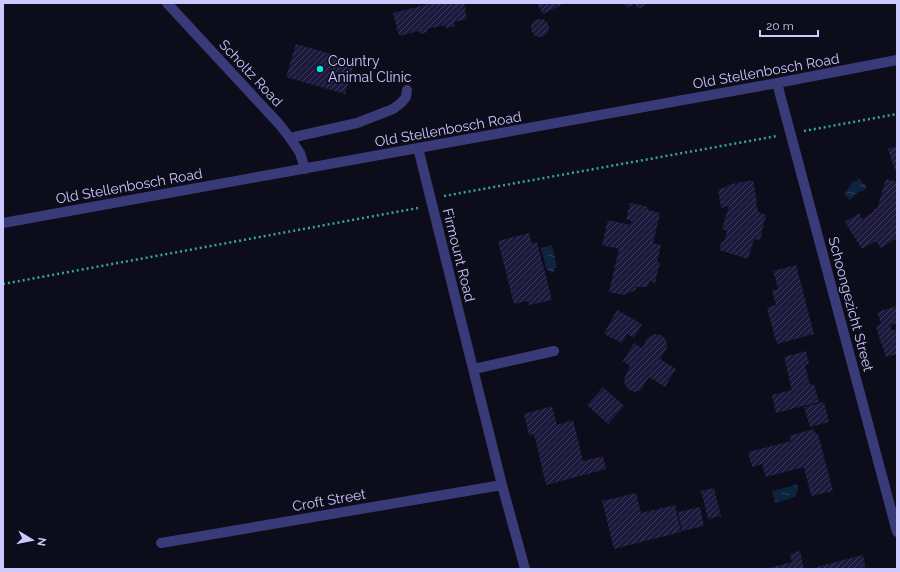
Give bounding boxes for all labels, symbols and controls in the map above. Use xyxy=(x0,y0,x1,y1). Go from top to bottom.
scale bar xyxy=(760,12,818,38)
text: 20 m xyxy=(766,19,794,33)
street label: Scholtz Road xyxy=(216,36,286,110)
street label: Old Stellenbosch Road xyxy=(691,50,841,92)
place label: Country Animal Clinic xyxy=(328,53,412,85)
marker: Country Animal Clinic xyxy=(315,64,325,74)
street label: Old Stellenbosch Road xyxy=(373,108,523,150)
street label: Old Stellenbosch Road xyxy=(54,165,204,207)
street label: Firmount Road xyxy=(440,207,478,303)
street label: Schoongezicht Street xyxy=(825,235,877,373)
street label: Croft Street xyxy=(291,486,367,514)
north arrow xyxy=(12,520,52,560)
text: N xyxy=(34,536,48,547)

